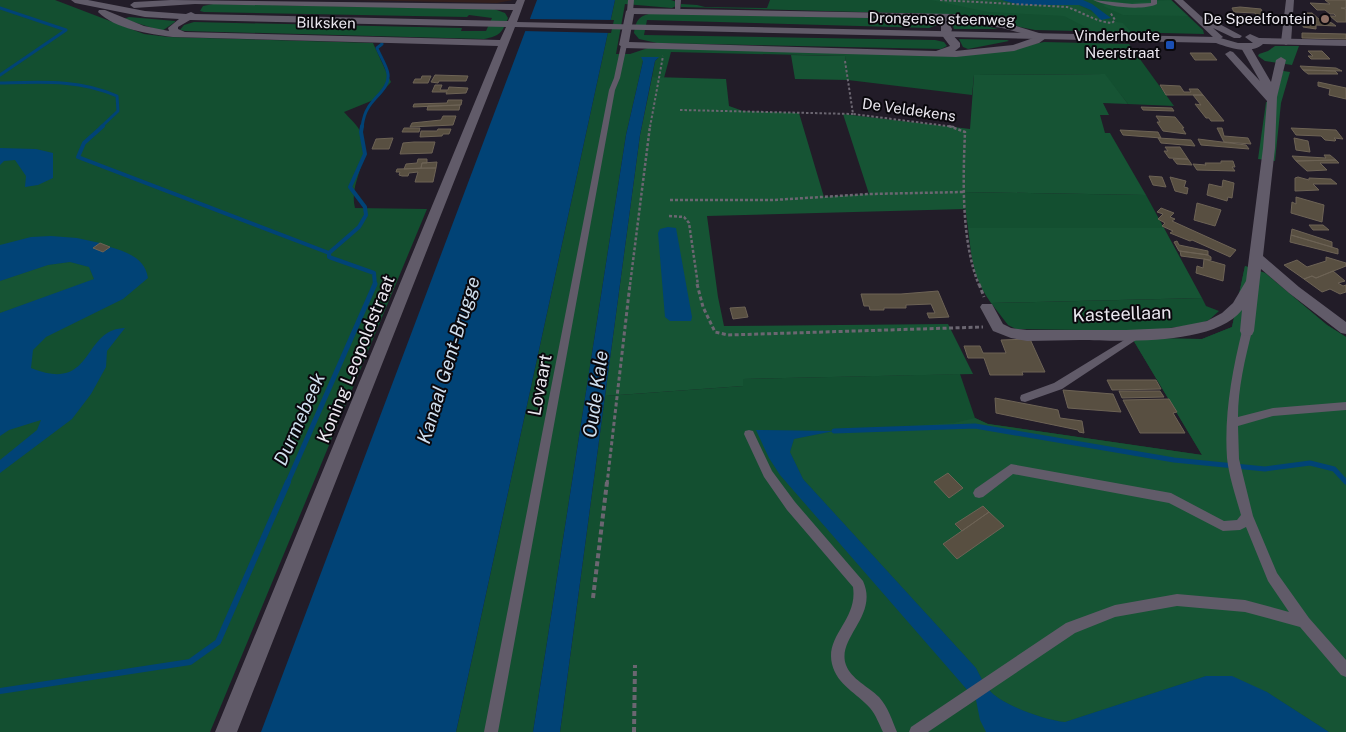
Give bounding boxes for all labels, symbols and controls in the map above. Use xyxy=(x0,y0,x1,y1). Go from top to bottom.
street label: Drongense steenweg xyxy=(868,9,1016,28)
place label: De Speelfontein xyxy=(1203,10,1315,27)
street label: Bilksken xyxy=(296,13,356,32)
marker: De Speelfontein xyxy=(1319,13,1331,25)
place label: Vinderhoute Neerstraat xyxy=(1074,27,1160,61)
marker: Vinderhoute Neerstraat xyxy=(1164,39,1176,51)
street label: De Veldekens xyxy=(861,95,957,124)
street label: Koning Leopoldstraat xyxy=(312,272,399,446)
water label: Kanaal Gent-Brugge xyxy=(412,274,484,446)
street label: Kasteellaan xyxy=(1072,301,1172,326)
water label: Oude Kale xyxy=(578,349,612,439)
street label: Lovaart xyxy=(523,352,556,418)
water label: Durmebeek xyxy=(269,369,329,469)

